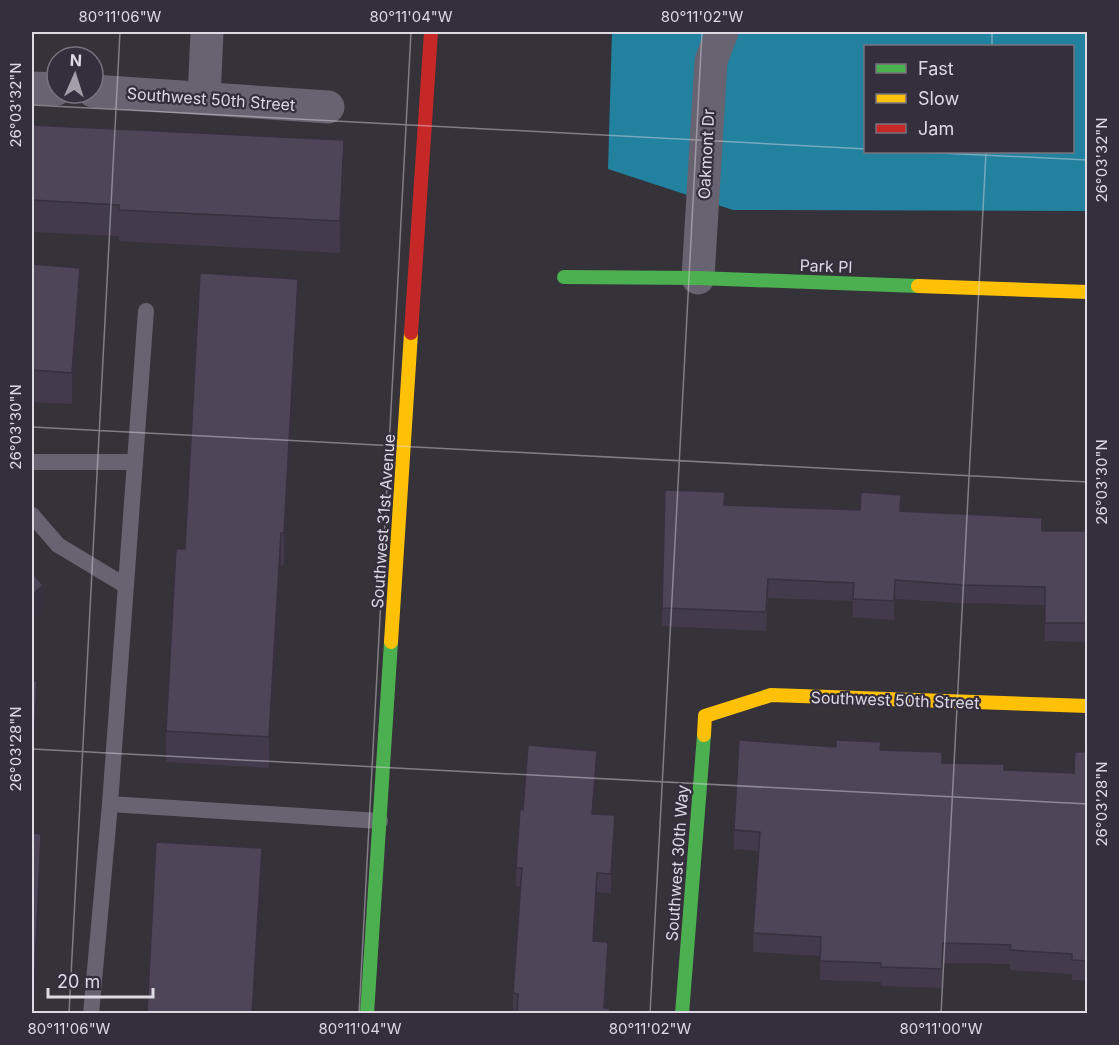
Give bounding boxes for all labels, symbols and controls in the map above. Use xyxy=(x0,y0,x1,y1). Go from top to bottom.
text: 80°11'06"W xyxy=(79,7,162,26)
text: 80°11'04"W xyxy=(369,7,453,26)
text: 80°11'02"W xyxy=(661,7,744,26)
north arrow xyxy=(45,45,105,105)
legend xyxy=(864,45,1074,153)
text: N xyxy=(69,50,82,70)
text: Fast xyxy=(918,58,954,79)
text: 26°03'32"N xyxy=(6,62,25,148)
street label: Southwest 50th Street xyxy=(126,83,296,115)
text: Slow xyxy=(918,88,959,109)
street label: Oakmont Dr xyxy=(694,108,718,200)
text: 26°03'32"N xyxy=(1092,117,1111,203)
text: Jam xyxy=(918,118,954,139)
street label: Park Pl xyxy=(799,255,853,277)
text: 26°03'30"N xyxy=(6,384,25,470)
street label: Southwest 31st Avenue xyxy=(367,433,399,609)
text: 26°03'30"N xyxy=(1092,439,1111,525)
street label: Southwest 50th Street xyxy=(810,687,980,713)
text: 26°03'28"N xyxy=(6,706,25,792)
text: 26°03'28"N xyxy=(1092,761,1111,847)
street label: Southwest 30th Way xyxy=(662,784,692,942)
scale bar xyxy=(48,961,153,999)
text: 20 m xyxy=(57,971,100,992)
text: 80°11'06"W xyxy=(28,1019,111,1038)
text: 80°11'04"W xyxy=(318,1019,402,1038)
text: 80°11'02"W xyxy=(609,1019,692,1038)
text: 80°11'00"W xyxy=(900,1019,983,1038)

